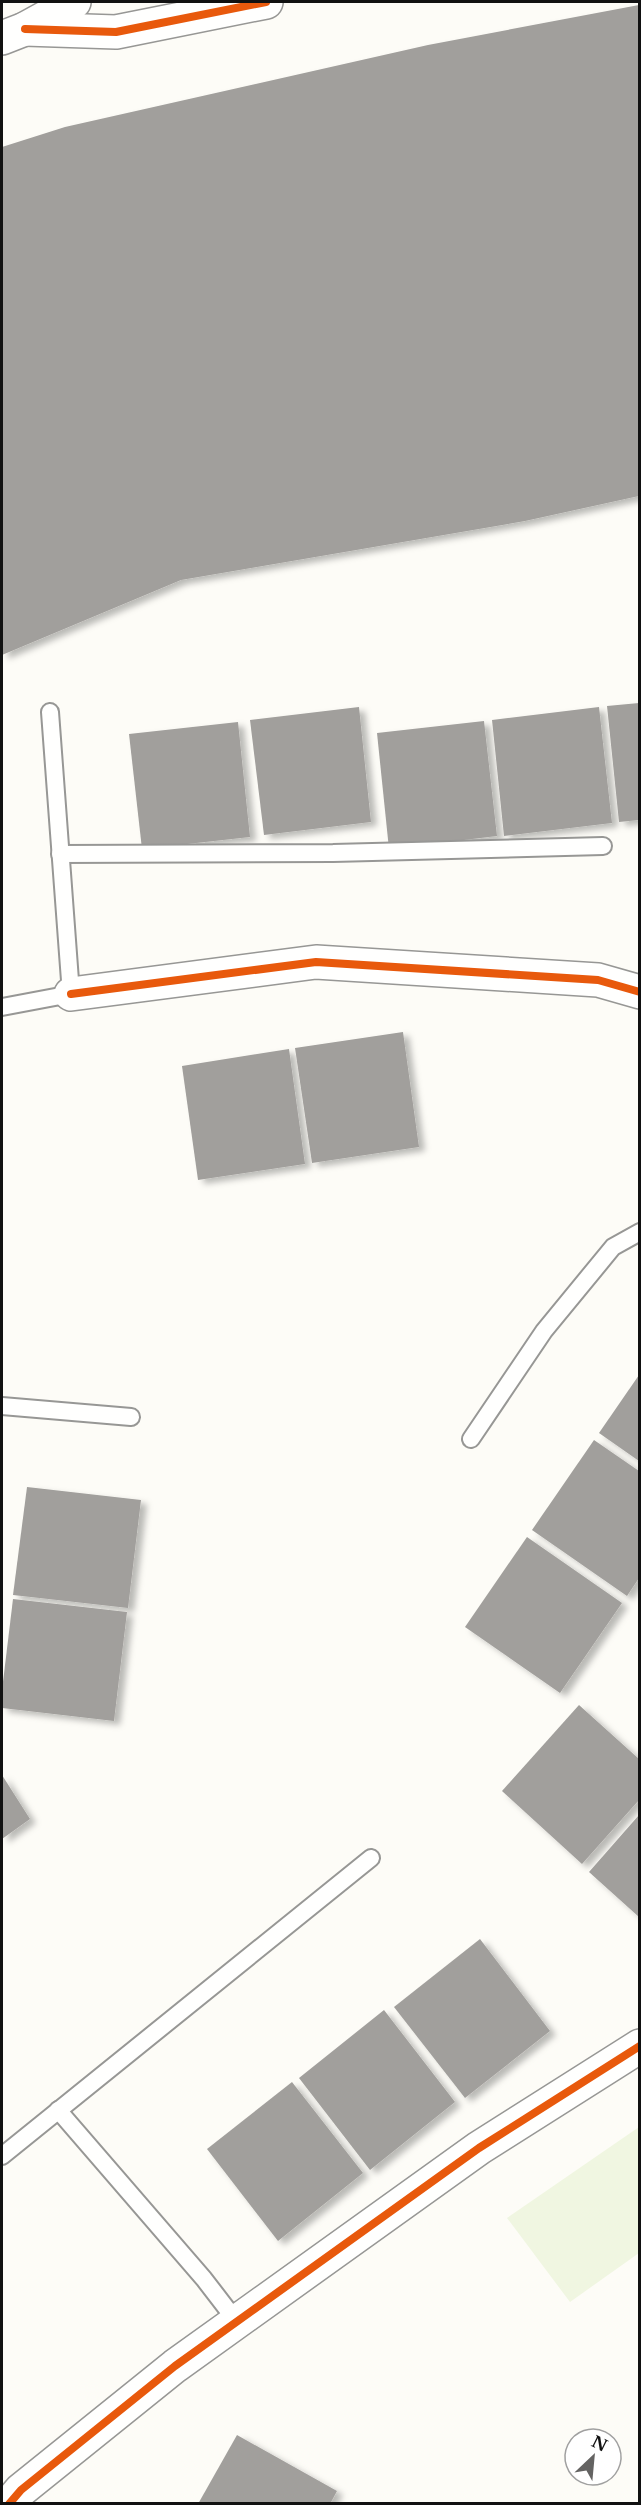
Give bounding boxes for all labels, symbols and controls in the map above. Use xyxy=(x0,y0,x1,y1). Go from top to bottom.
north arrow xyxy=(563,2427,623,2487)
text: N xyxy=(588,2431,611,2456)

